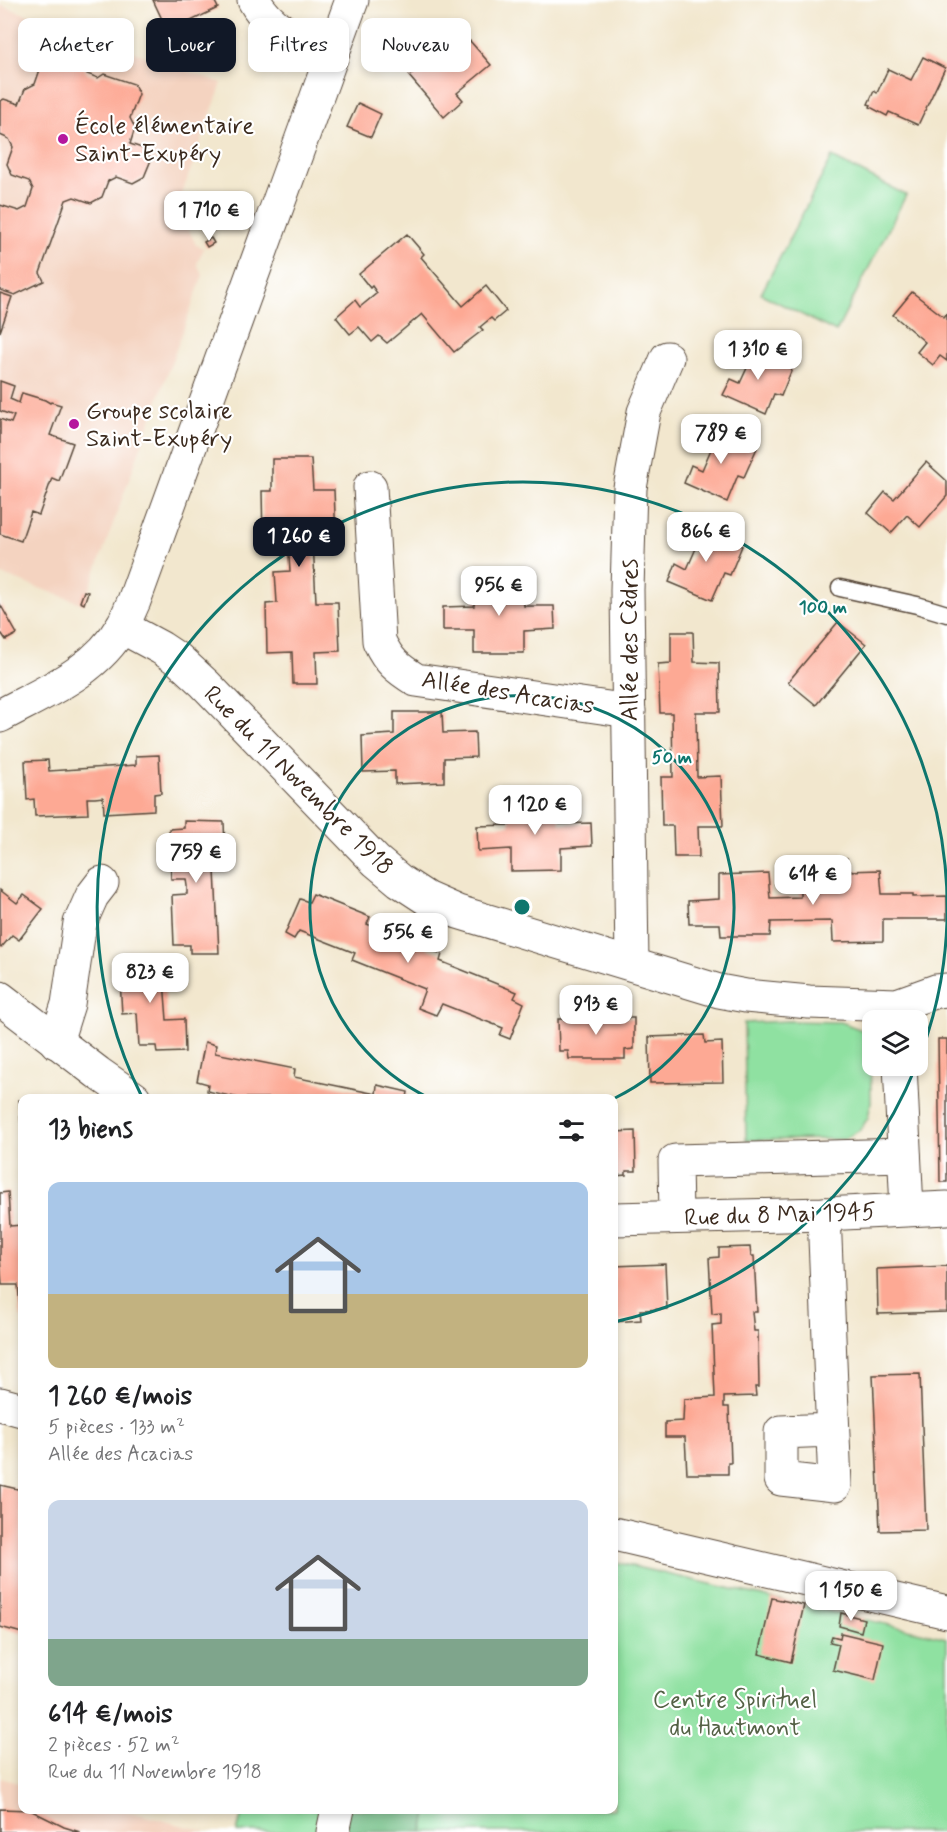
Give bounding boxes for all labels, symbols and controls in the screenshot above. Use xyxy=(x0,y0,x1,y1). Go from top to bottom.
chip: Acheter xyxy=(18,18,134,72)
chip: Louer xyxy=(146,18,236,72)
chip: Filtres xyxy=(248,18,349,72)
chip: Nouveau xyxy=(361,18,471,72)
place label: École élémentaire Saint-Exupéry xyxy=(75,109,254,170)
marker: École élémentaire Saint-Exupéry xyxy=(56,132,70,146)
pin: 1 710 € xyxy=(154,191,264,242)
text: 1 710 € xyxy=(178,197,240,224)
pin: 1 310 € xyxy=(703,330,813,381)
text: 1 310 € xyxy=(728,336,788,363)
place label: Groupe scolaire Saint-Exupéry xyxy=(86,396,232,455)
pin: 789 € xyxy=(679,414,763,465)
marker: Groupe scolaire Saint-Exupéry xyxy=(67,417,81,431)
text: 789 € xyxy=(695,420,747,447)
pin: 866 € xyxy=(664,512,748,563)
pin: 1 260 € xyxy=(244,517,354,568)
text: 866 € xyxy=(681,518,731,545)
text: 1 260 € xyxy=(267,523,331,550)
street label: Allée des Cèdres xyxy=(615,559,646,721)
pin: 956 € xyxy=(457,566,541,617)
text: 956 € xyxy=(475,572,523,599)
text: 100 m xyxy=(799,596,847,620)
street label: Allée des Acacias xyxy=(419,665,596,722)
street label: Rue du 11 Novembre 1918 xyxy=(196,679,400,883)
text: 50 m xyxy=(652,746,692,770)
pin: 1 120 € xyxy=(480,785,590,836)
text: 1 120 € xyxy=(503,791,567,818)
pin: 759 € xyxy=(154,833,238,884)
text: 759 € xyxy=(170,839,222,866)
pin: 614 € xyxy=(771,855,855,906)
text: 614 € xyxy=(788,861,838,888)
centre of rings xyxy=(512,897,532,917)
pin: 556 € xyxy=(366,913,450,964)
text: 556 € xyxy=(383,919,433,946)
pin: 823 € xyxy=(108,953,192,1004)
text: 823 € xyxy=(126,959,174,986)
pin: 913 € xyxy=(554,985,638,1036)
text: 913 € xyxy=(573,991,619,1018)
map controls xyxy=(862,1010,928,1076)
button: layers xyxy=(862,1010,928,1076)
text: 13 biens xyxy=(48,1113,133,1147)
icon: filters xyxy=(555,1114,588,1147)
street label: Rue du 8 Mai 1945 xyxy=(684,1197,876,1234)
icon: home xyxy=(264,1221,372,1329)
text: 1 260 €/mois xyxy=(48,1380,192,1414)
text: 5 pièces · 133 m² xyxy=(48,1414,185,1441)
text: Allée des Acacias xyxy=(48,1441,193,1468)
icon: home xyxy=(264,1539,372,1647)
pin: 1 150 € xyxy=(796,1571,906,1622)
text: 1 150 € xyxy=(819,1577,883,1604)
park label: Centre Spirituel du Hautmont xyxy=(653,1685,817,1744)
text: 614 €/mois xyxy=(48,1698,173,1732)
text: 2 pièces · 52 m² xyxy=(48,1732,180,1759)
text: Rue du 11 Novembre 1918 xyxy=(48,1759,262,1786)

